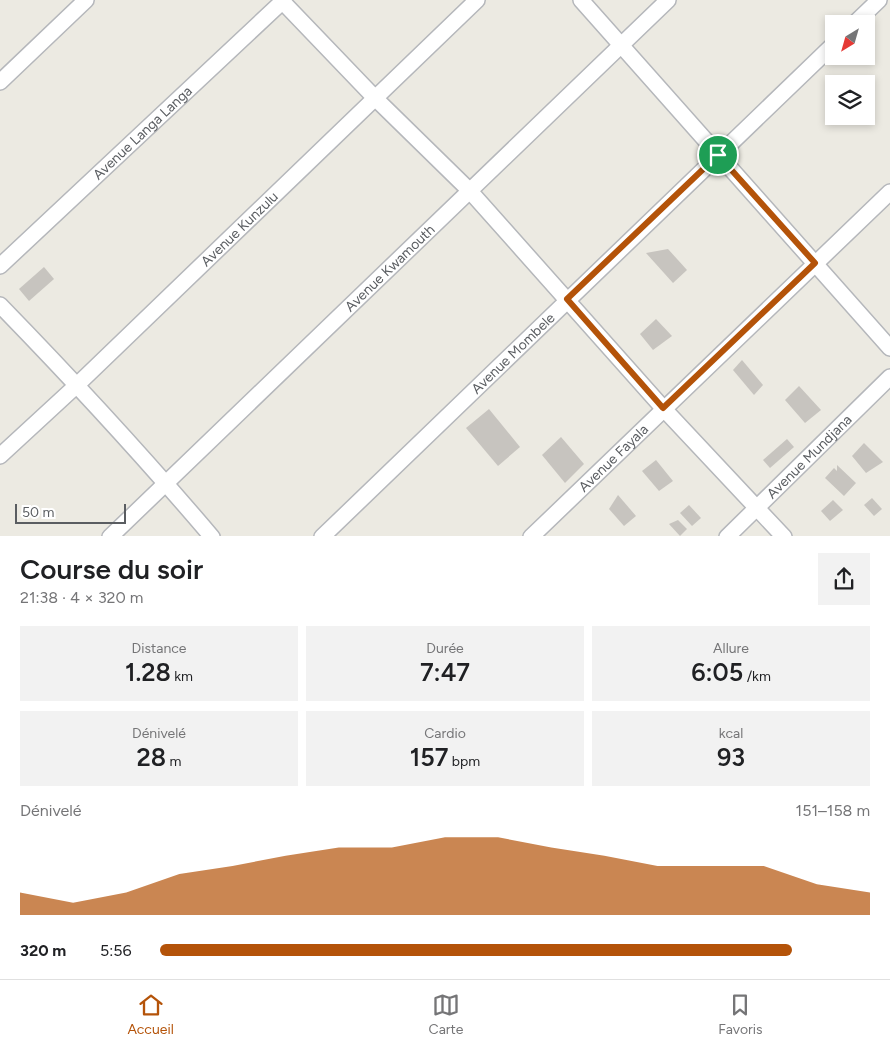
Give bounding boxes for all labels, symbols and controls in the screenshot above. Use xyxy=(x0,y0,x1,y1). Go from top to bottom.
north arrow xyxy=(825,15,875,65)
map controls xyxy=(825,15,875,125)
button: layers xyxy=(825,75,875,125)
street label: Avenue Langa Langa xyxy=(89,82,195,183)
pin xyxy=(697,134,739,176)
icon: arrive xyxy=(704,141,732,169)
street label: Avenue Kunzulu xyxy=(197,188,281,270)
street label: Avenue Kwamouth xyxy=(341,221,438,315)
street label: Avenue Mombele xyxy=(468,309,558,397)
street label: Avenue Mundjana xyxy=(763,411,855,502)
street label: Avenue Fayala xyxy=(575,421,652,495)
scale bar xyxy=(15,502,126,525)
text: 50 m xyxy=(22,504,54,521)
text: Course du soir xyxy=(20,552,203,586)
button: share xyxy=(818,553,870,605)
text: 21:38 · 4 × 320 m xyxy=(20,588,143,607)
text: Distance xyxy=(132,640,186,657)
text: Durée xyxy=(426,640,464,657)
text: Allure xyxy=(713,640,749,657)
text: 1.28 xyxy=(125,657,171,687)
text: 7:47 xyxy=(420,657,470,687)
text: 6:05 xyxy=(691,657,743,687)
text: km xyxy=(171,668,193,685)
text: /km xyxy=(743,668,771,685)
text: Dénivelé xyxy=(132,725,186,742)
text: Cardio xyxy=(424,725,466,742)
text: kcal xyxy=(719,725,743,742)
text: 28 xyxy=(137,742,166,772)
text: 157 xyxy=(410,742,448,772)
text: 93 xyxy=(717,742,745,772)
text: m xyxy=(166,753,181,770)
text: bpm xyxy=(448,753,480,770)
text: Dénivelé xyxy=(20,801,82,820)
text: 151–158 m xyxy=(796,801,870,820)
text: 320 m xyxy=(20,941,66,960)
text: 5:56 xyxy=(100,941,132,960)
tab: Accueil xyxy=(127,991,174,1038)
tab: Carte xyxy=(429,991,463,1038)
tab: Favoris xyxy=(718,991,763,1038)

